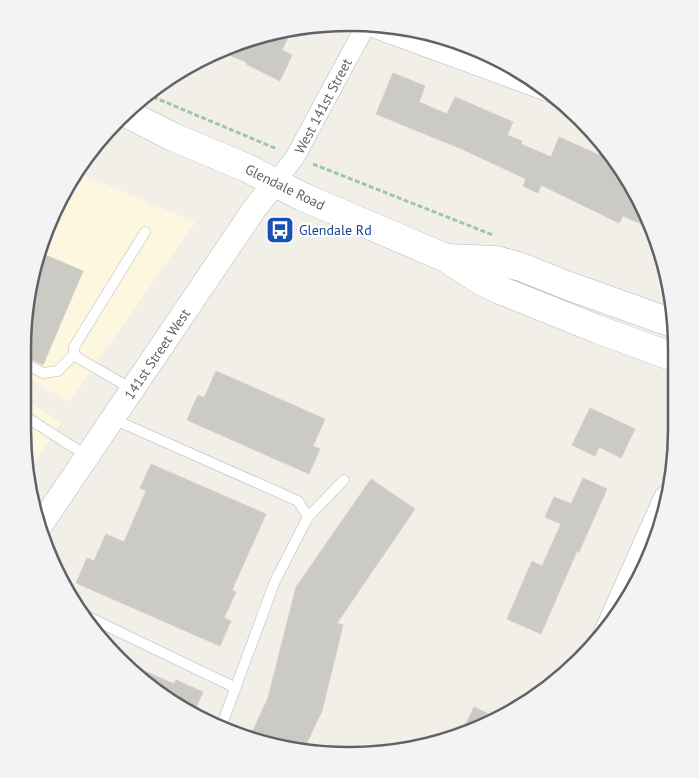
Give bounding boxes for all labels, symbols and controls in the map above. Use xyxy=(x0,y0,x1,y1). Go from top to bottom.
street label: West 141st Street xyxy=(290,55,356,157)
street label: Glendale Road xyxy=(242,160,328,214)
bus stop icon: Glendale Rd xyxy=(265,215,295,245)
place label: Glendale Rd xyxy=(299,221,372,239)
street label: 141st Street West xyxy=(120,305,194,403)

